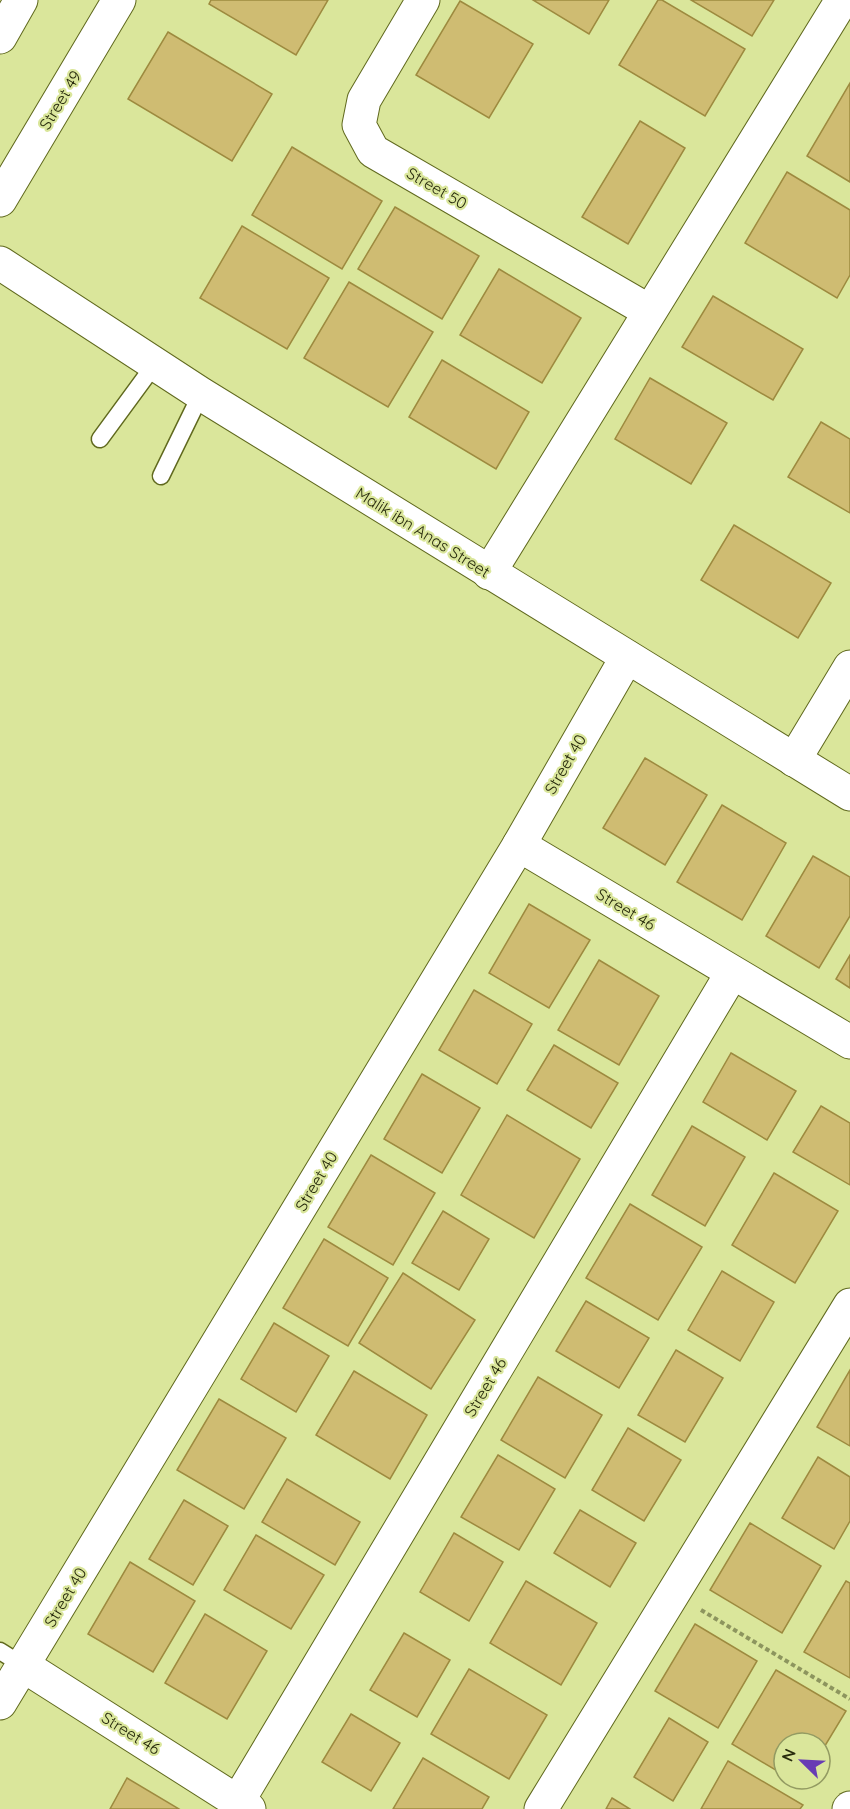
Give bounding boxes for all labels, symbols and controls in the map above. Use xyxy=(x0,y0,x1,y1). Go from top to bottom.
street label: Street 49 xyxy=(35,67,85,133)
street label: Street 50 xyxy=(403,163,471,213)
street label: Malik ibn Anas Street xyxy=(352,483,494,581)
street label: Street 40 xyxy=(540,730,590,798)
street label: Street 46 xyxy=(593,884,659,935)
street label: Street 40 xyxy=(290,1148,342,1214)
street label: Street 46 xyxy=(460,1354,511,1420)
street label: Street 40 xyxy=(39,1564,91,1630)
street label: Street 46 xyxy=(98,1707,164,1759)
north arrow xyxy=(772,1731,832,1791)
text: N xyxy=(777,1745,800,1764)

